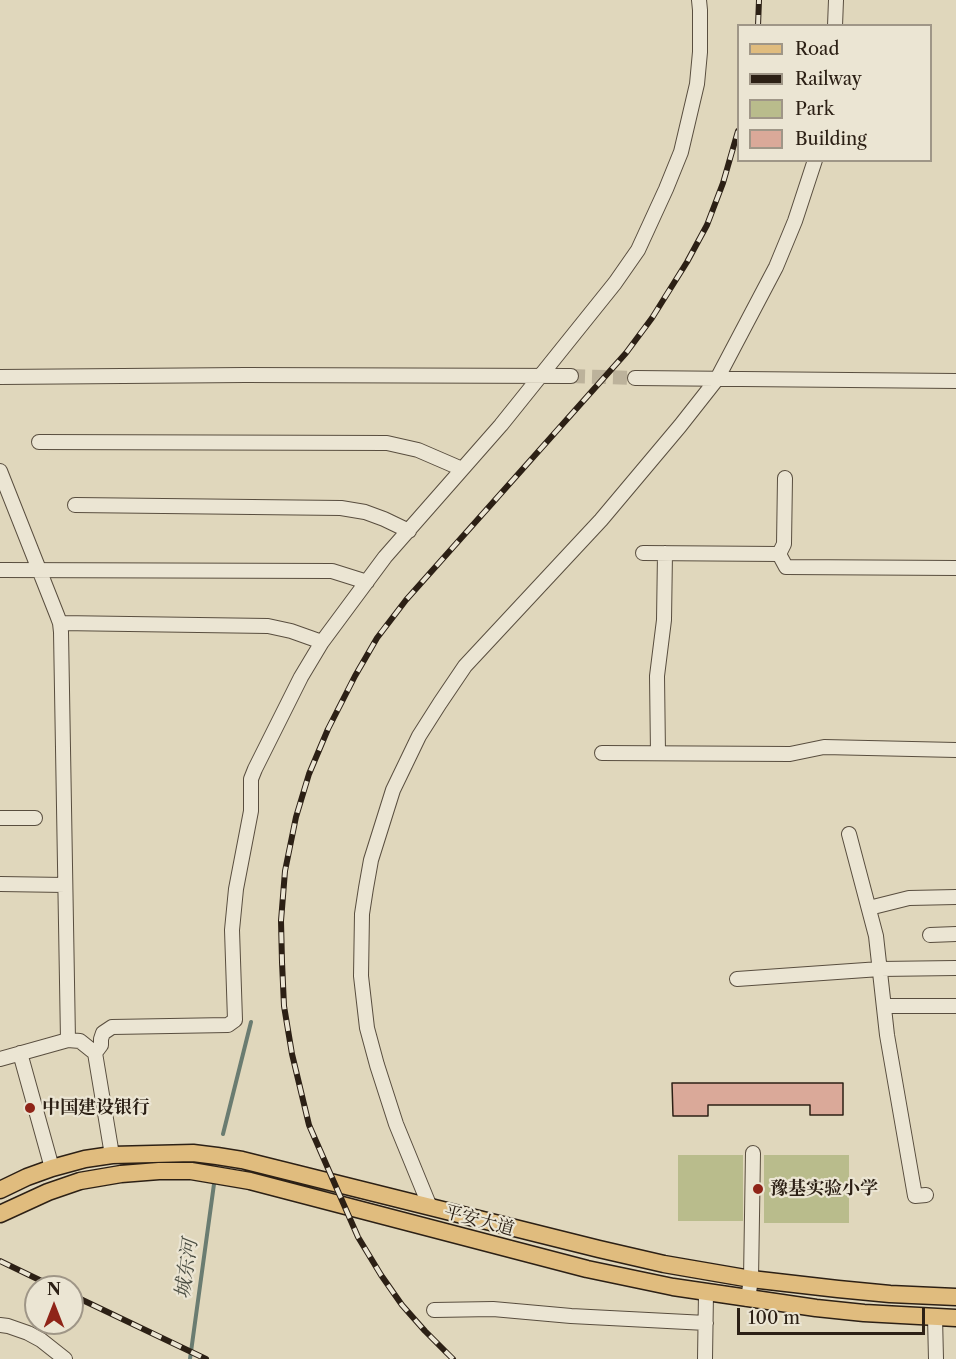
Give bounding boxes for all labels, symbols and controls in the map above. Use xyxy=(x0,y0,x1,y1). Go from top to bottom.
legend xyxy=(737,24,932,162)
text: Road xyxy=(795,38,840,60)
text: Railway xyxy=(795,68,862,90)
text: Park xyxy=(795,98,834,120)
text: Building xyxy=(795,128,867,150)
place label: 中国建设银行 xyxy=(42,1097,150,1119)
marker: 中国建设银行 xyxy=(23,1101,37,1115)
place label: 豫基实验小学 xyxy=(770,1178,878,1200)
marker: 豫基实验小学 xyxy=(751,1182,765,1196)
street label: 平安大道 xyxy=(441,1201,517,1241)
water label: 城东河 xyxy=(171,1238,203,1300)
north arrow xyxy=(24,1275,84,1335)
text: N xyxy=(47,1279,61,1299)
scale bar xyxy=(740,1296,928,1334)
text: 100 m xyxy=(748,1307,800,1329)

